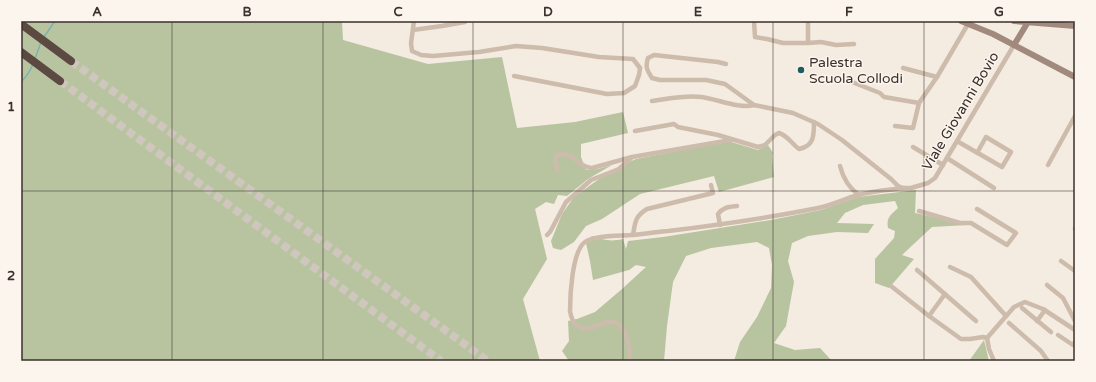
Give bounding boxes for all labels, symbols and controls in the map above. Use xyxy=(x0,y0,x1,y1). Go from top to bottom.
text: A xyxy=(92,4,102,20)
text: B xyxy=(242,4,252,20)
text: C xyxy=(393,4,403,20)
text: D xyxy=(543,4,553,20)
text: E xyxy=(694,4,702,20)
text: F xyxy=(845,4,853,20)
text: G xyxy=(994,4,1004,20)
street label: Viale Giovanni Bovio xyxy=(918,49,1003,174)
place label: Palestra Scuola Collodi xyxy=(809,54,903,87)
marker: Palestra Scuola Collodi xyxy=(796,65,806,75)
text: 1 xyxy=(7,99,15,115)
text: 2 xyxy=(7,268,15,284)

